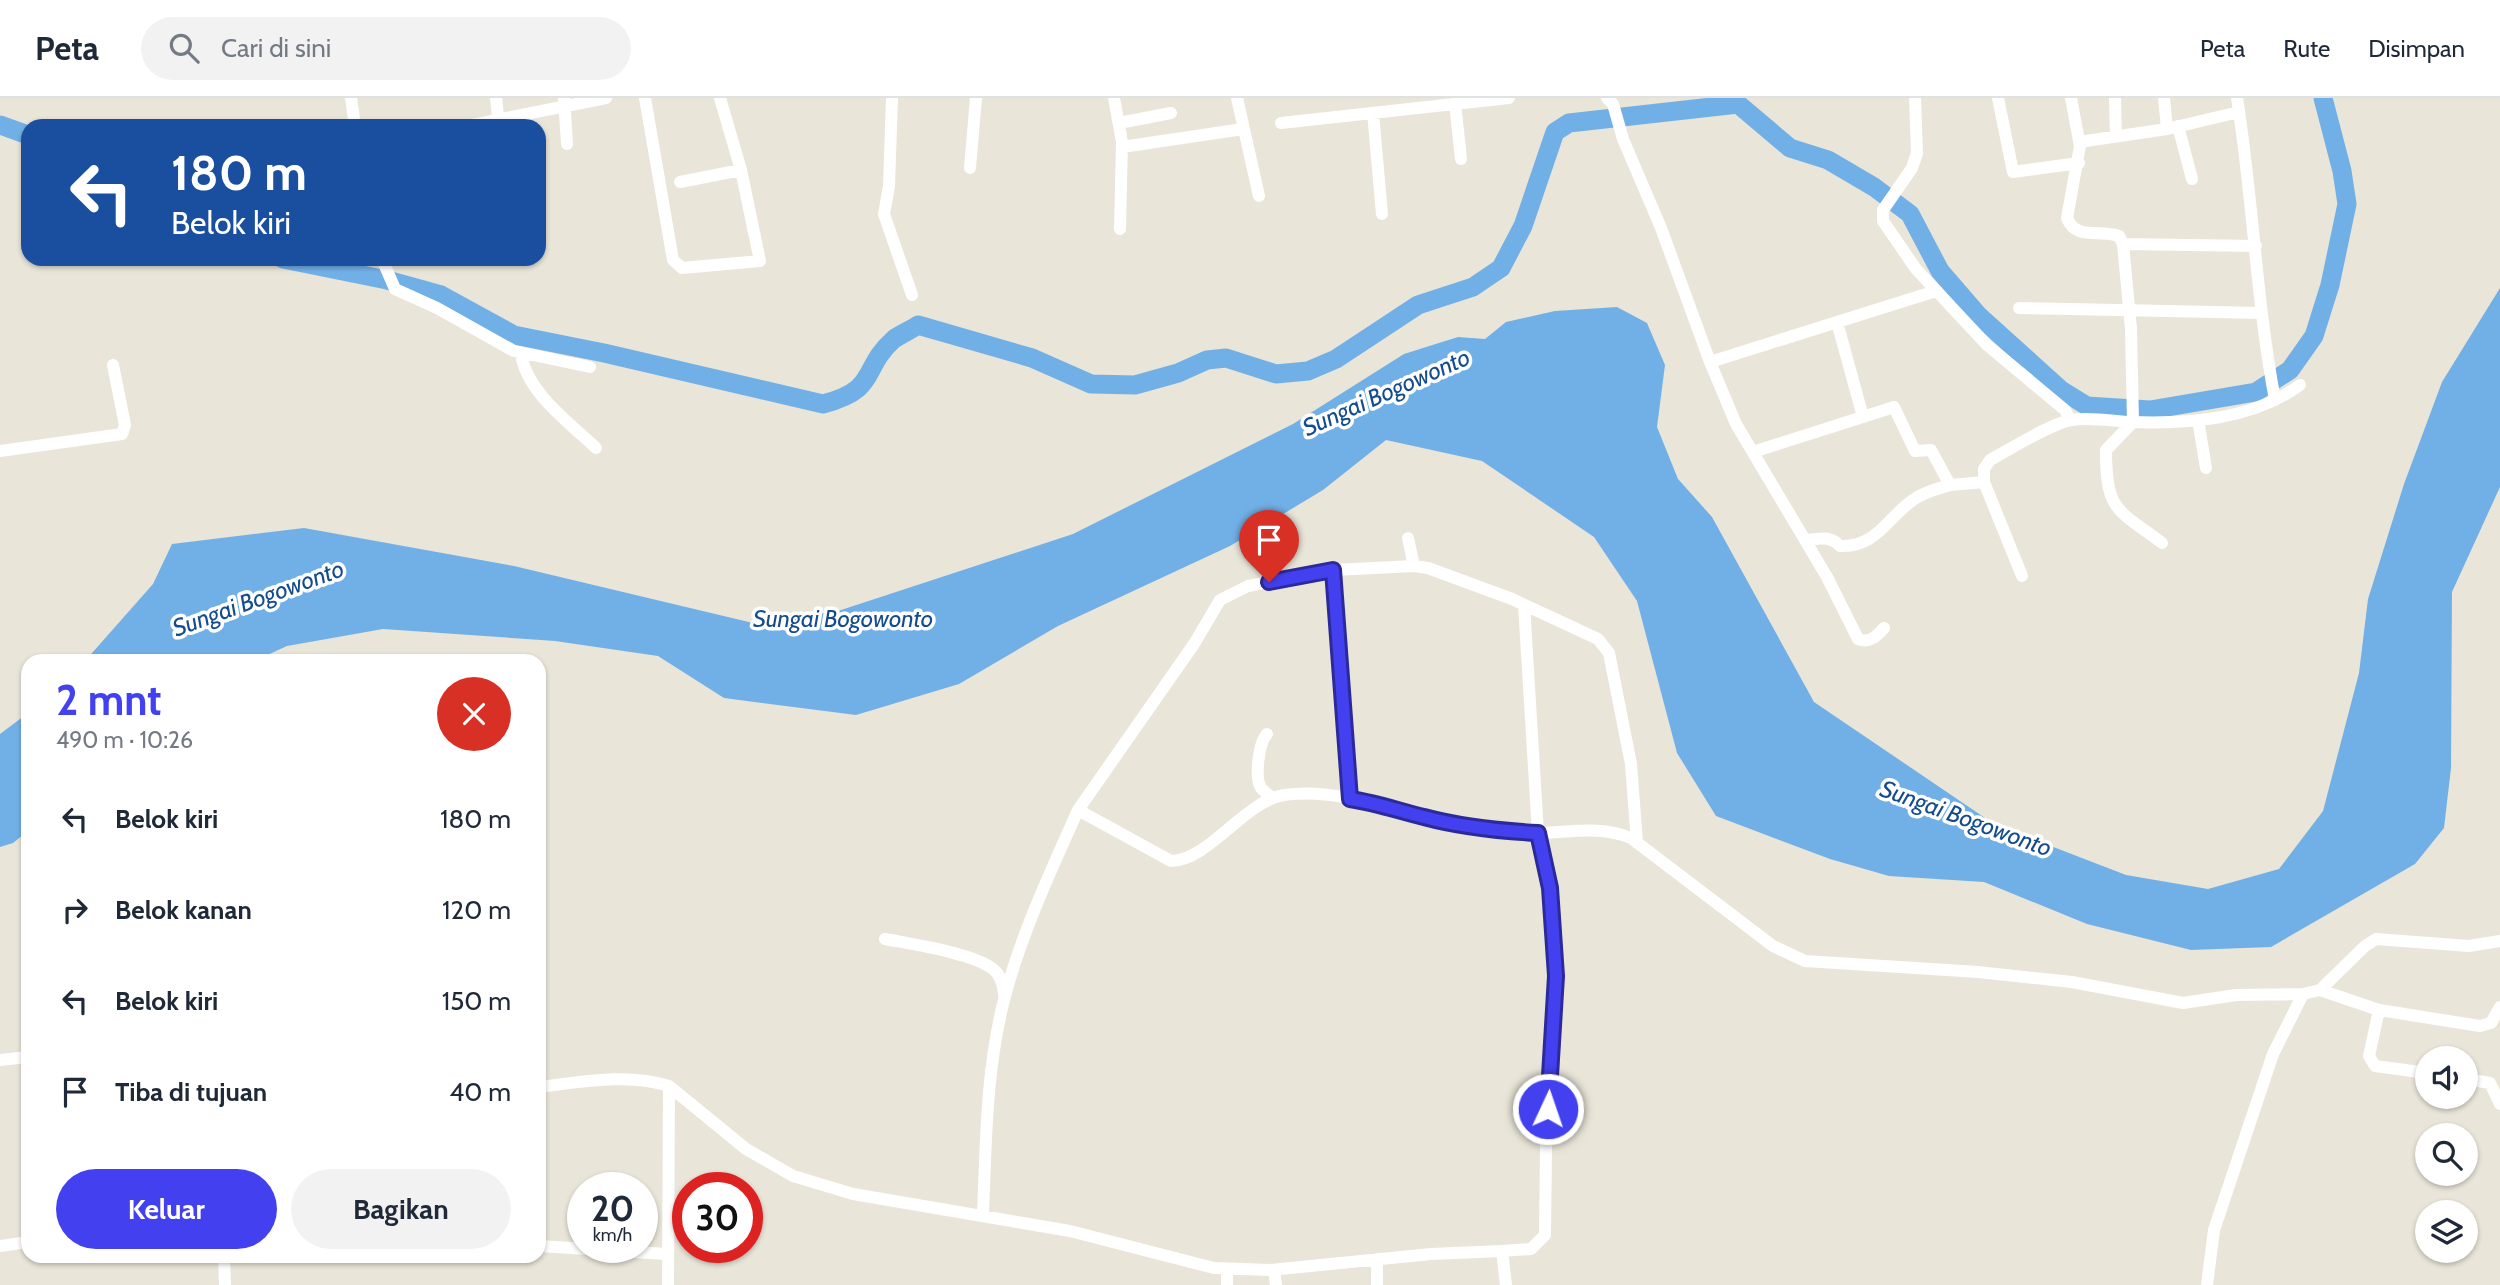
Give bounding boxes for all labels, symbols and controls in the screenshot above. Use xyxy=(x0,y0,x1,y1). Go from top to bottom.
search box xyxy=(141,17,631,80)
text: Peta xyxy=(35,28,99,68)
icon: search xyxy=(165,29,203,67)
text: Cari di sini xyxy=(221,32,331,64)
text: Peta xyxy=(2200,34,2245,63)
text: Rute xyxy=(2283,34,2330,63)
text: Disimpan xyxy=(2368,34,2465,63)
text: 180 m xyxy=(171,143,307,202)
icon: left xyxy=(56,147,147,238)
text: Belok kiri xyxy=(171,203,291,242)
water label: Sungai Bogowonto xyxy=(1298,342,1474,442)
pin xyxy=(1239,510,1299,582)
icon: arrive xyxy=(1250,521,1288,559)
water label: Sungai Bogowonto xyxy=(168,554,348,642)
water label: Sungai Bogowonto xyxy=(753,604,933,633)
text: 2 mnt xyxy=(56,674,162,726)
button: close xyxy=(437,677,511,751)
text: 490 m · 10:26 xyxy=(56,726,193,754)
water label: Sungai Bogowonto xyxy=(1876,774,2056,862)
icon: left xyxy=(56,800,94,838)
text: Belok kiri xyxy=(115,803,218,835)
text: 180 m xyxy=(440,803,511,835)
icon: right xyxy=(56,891,94,929)
text: Belok kanan xyxy=(115,894,252,926)
text: 120 m xyxy=(442,894,511,926)
icon: left xyxy=(56,982,94,1020)
text: Belok kiri xyxy=(115,985,218,1017)
text: 150 m xyxy=(442,985,511,1017)
map controls xyxy=(2415,1046,2478,1263)
button: sound xyxy=(2415,1046,2478,1109)
position arrow xyxy=(1511,1072,1585,1146)
icon: arrive xyxy=(56,1073,94,1111)
text: Tiba di tujuan xyxy=(115,1076,267,1108)
text: 40 m xyxy=(449,1076,511,1108)
button: search xyxy=(2415,1123,2478,1186)
button: Keluar xyxy=(56,1169,277,1249)
button: Bagikan xyxy=(291,1169,511,1249)
speed limit sign: 30 xyxy=(672,1172,763,1263)
text: 20 xyxy=(591,1187,634,1230)
button: layers xyxy=(2415,1200,2478,1263)
text: km/h xyxy=(593,1224,632,1246)

